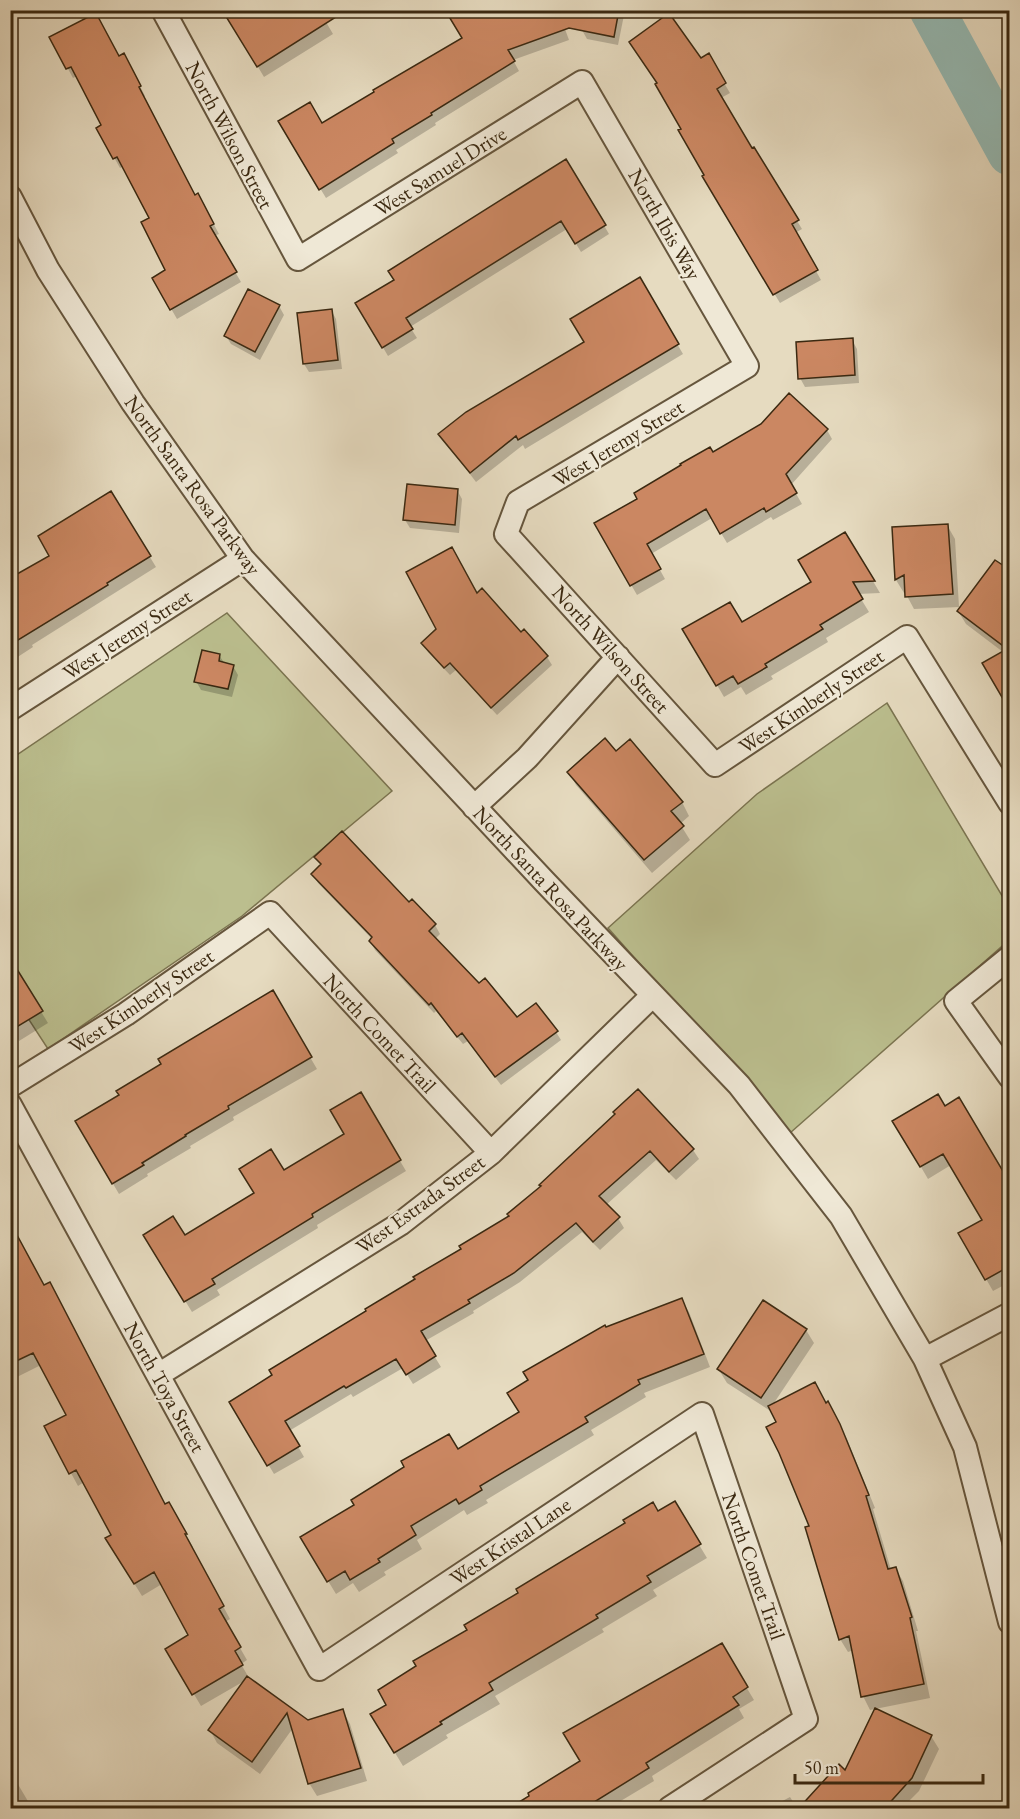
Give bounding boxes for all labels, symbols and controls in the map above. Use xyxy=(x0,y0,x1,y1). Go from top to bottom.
street label: North Wilson Street xyxy=(180,57,280,214)
street label: West Samuel Drive xyxy=(369,120,511,222)
street label: North Ibis Way xyxy=(622,163,708,285)
street label: North Santa Rosa Parkway xyxy=(119,390,268,581)
street label: West Jeremy Street xyxy=(547,393,689,493)
street label: North Wilson Street xyxy=(546,579,676,719)
street label: West Jeremy Street xyxy=(57,582,197,686)
street label: West Kimberly Street xyxy=(733,642,889,760)
street label: North Santa Rosa Parkway xyxy=(467,800,635,977)
street label: West Kimberly Street xyxy=(63,942,219,1060)
street label: North Comet Trail xyxy=(318,968,442,1098)
street label: West Estrada Street xyxy=(350,1148,490,1260)
street label: North Toya Street xyxy=(118,1317,212,1457)
street label: North Comet Trail xyxy=(716,1489,792,1643)
street label: West Kristal Lane xyxy=(444,1491,576,1591)
scale bar xyxy=(795,1747,982,1785)
text: 50 m xyxy=(804,1756,839,1779)

